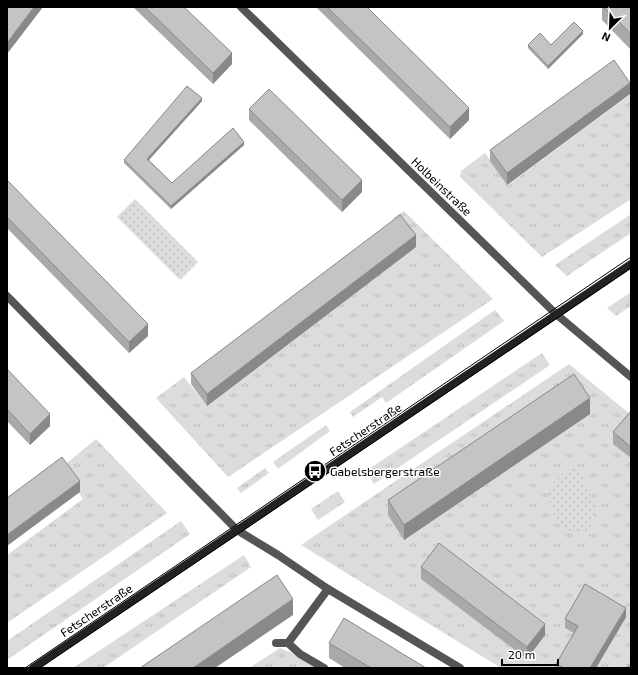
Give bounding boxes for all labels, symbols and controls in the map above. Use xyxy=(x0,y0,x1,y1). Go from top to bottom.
north arrow xyxy=(590,8,630,48)
text: N xyxy=(599,30,612,45)
street label: Holbeinstraße xyxy=(409,154,475,218)
street label: Fetscherstraße xyxy=(326,400,404,458)
bus stop icon: Gabelsbergerstraße xyxy=(302,458,328,484)
place label: Gabelsbergerstraße xyxy=(330,464,440,478)
street label: Fetscherstraße xyxy=(57,581,135,639)
scale bar xyxy=(502,641,558,667)
text: 20 m xyxy=(508,647,535,661)

